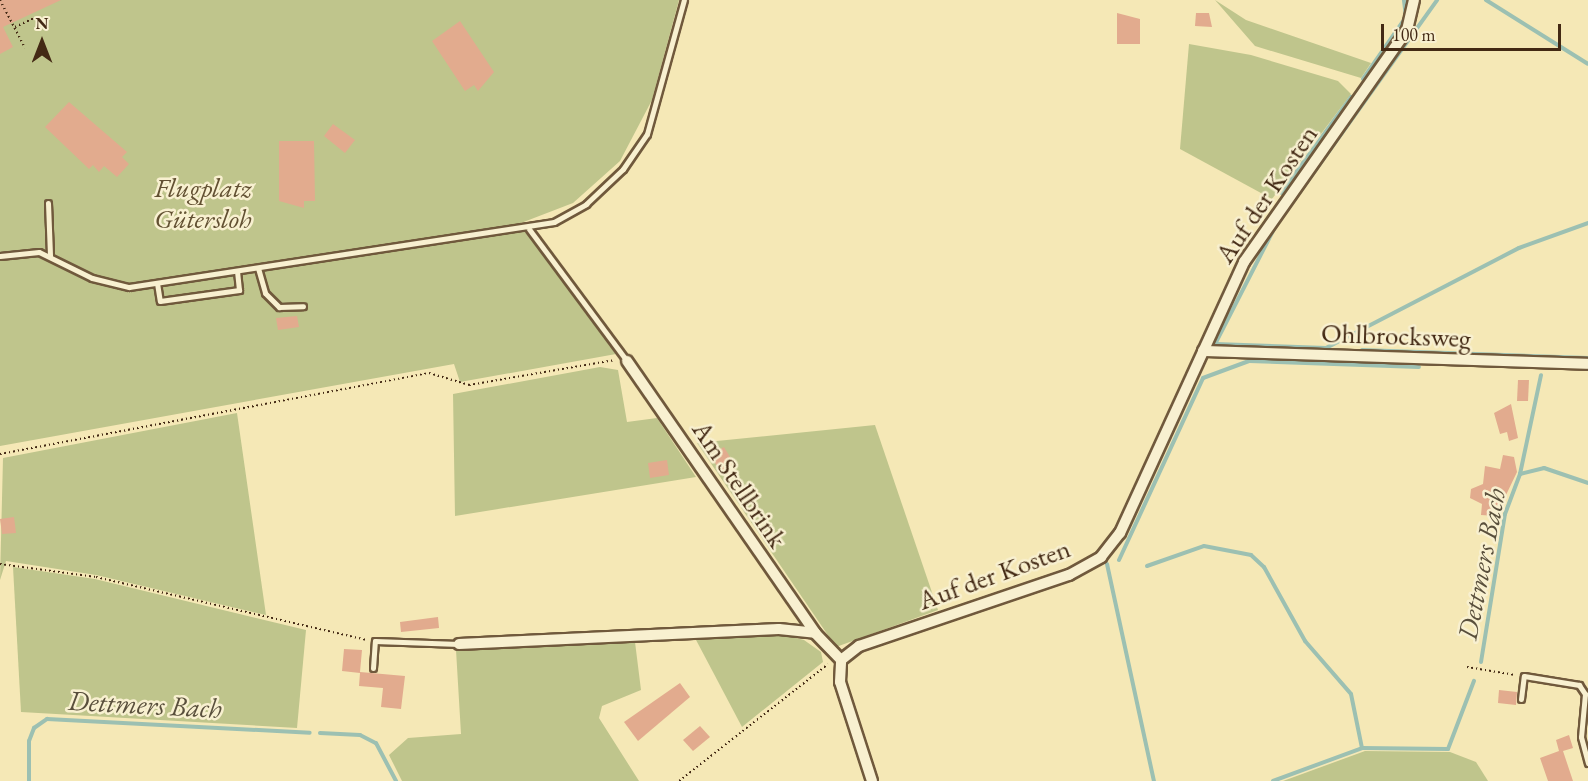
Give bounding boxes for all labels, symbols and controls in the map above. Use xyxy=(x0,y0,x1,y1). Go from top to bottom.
north arrow xyxy=(12,12,72,72)
scale bar xyxy=(1384,12,1564,50)
text: N xyxy=(36,13,48,34)
text: 100 m xyxy=(1392,23,1436,46)
street label: Auf der Kosten xyxy=(1208,119,1324,269)
park label: Flugplatz Gütersloh xyxy=(154,171,252,234)
street label: Ohlbrocksweg xyxy=(1321,316,1471,354)
street label: Am Stellbrink xyxy=(686,414,794,554)
water label: Dettmers Bach xyxy=(1450,485,1512,643)
street label: Auf der Kosten xyxy=(914,532,1074,616)
water label: Dettmers Bach xyxy=(67,683,223,725)

